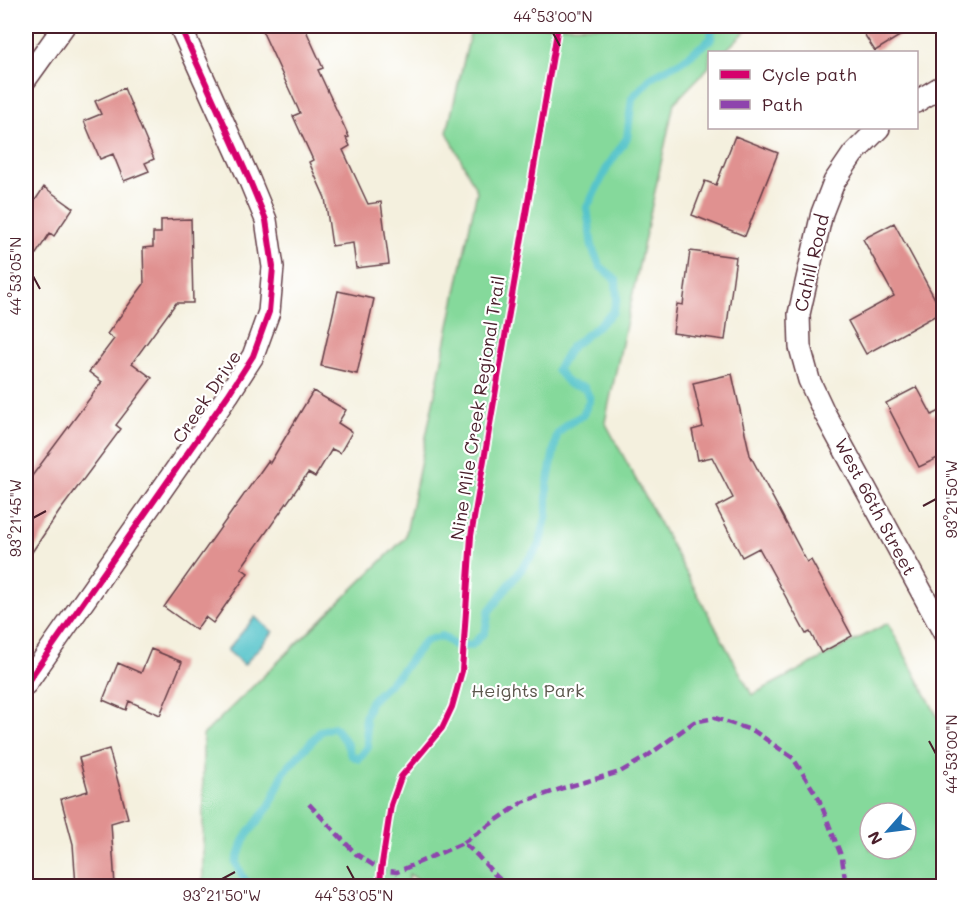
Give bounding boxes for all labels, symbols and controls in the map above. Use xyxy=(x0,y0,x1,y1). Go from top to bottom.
text: 44°53'00"N xyxy=(513,6,593,26)
legend xyxy=(708,51,918,129)
text: Cycle path xyxy=(762,62,857,86)
text: Path xyxy=(762,92,802,116)
street label: Cahill Road xyxy=(788,212,834,314)
text: 44°53'05"N xyxy=(5,237,25,315)
street label: Nine Mile Creek Regional Trail xyxy=(444,274,510,542)
street label: Creek Drive xyxy=(166,345,246,448)
street label: West 66th Street xyxy=(830,434,922,579)
text: 93°21'50"W xyxy=(941,460,961,538)
text: 93°21'45"W xyxy=(5,479,25,557)
park label: Heights Park xyxy=(471,678,585,702)
text: 44°53'00"N xyxy=(941,714,961,794)
north arrow xyxy=(858,801,918,861)
text: N xyxy=(862,828,886,849)
text: 93°21'50"W xyxy=(183,885,261,905)
text: 44°53'05"N xyxy=(315,885,393,905)

